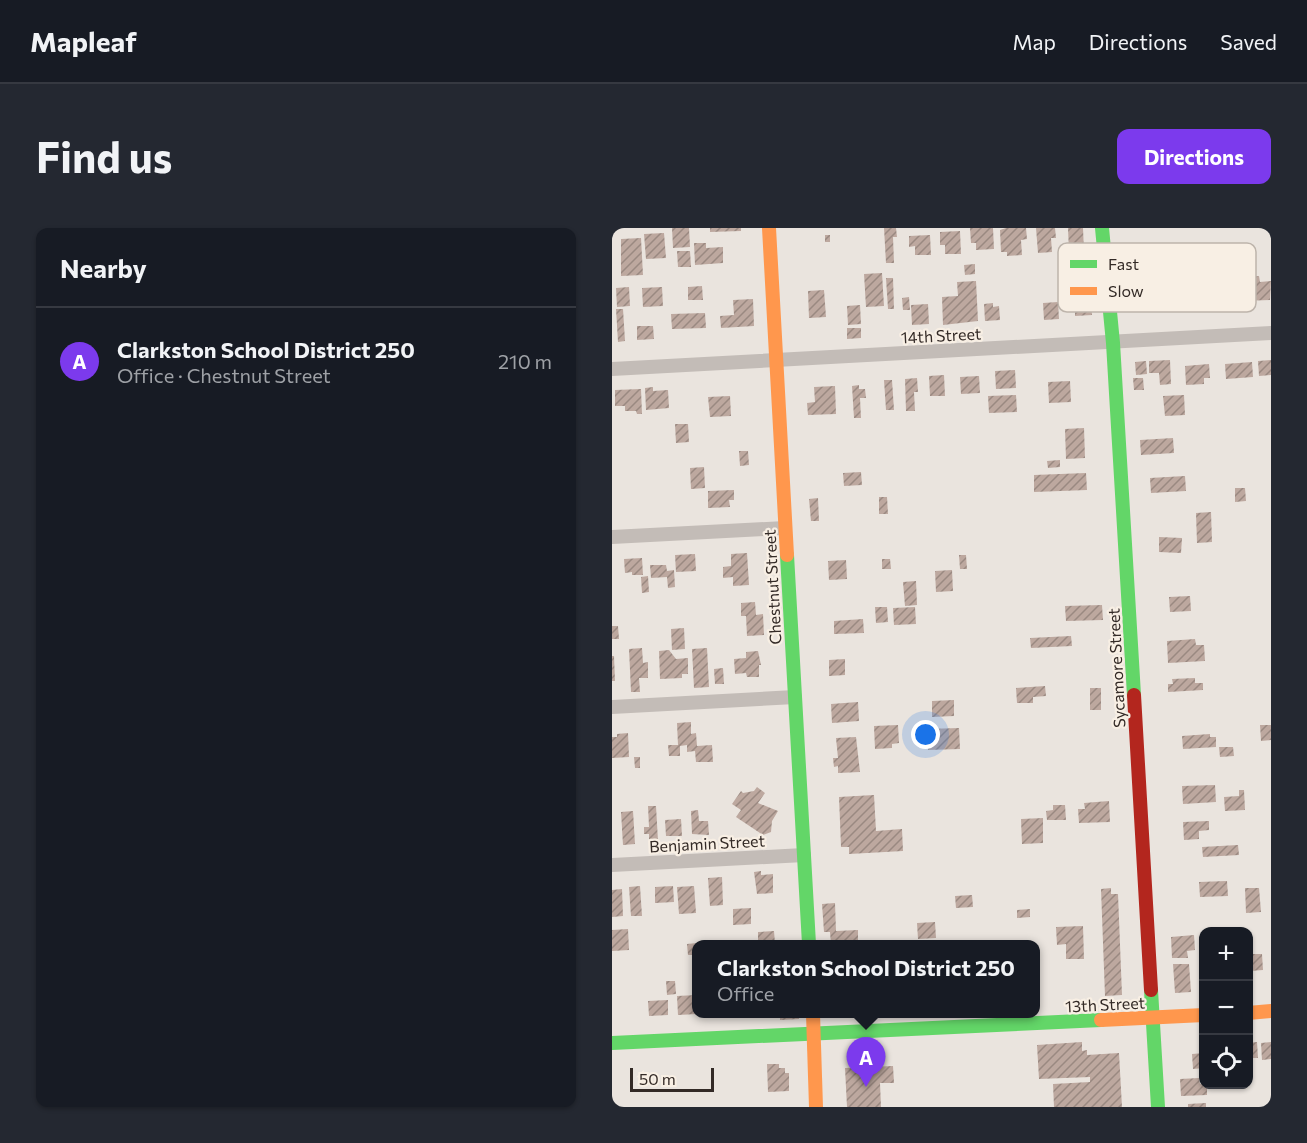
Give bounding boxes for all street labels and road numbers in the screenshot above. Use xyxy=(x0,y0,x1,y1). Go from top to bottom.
street label: 14th Street xyxy=(900,323,982,347)
street label: Chestnut Street xyxy=(759,528,785,645)
street label: Sycamore Street xyxy=(1103,607,1129,728)
street label: Benjamin Street xyxy=(649,830,766,856)
street label: 13th Street xyxy=(1065,992,1146,1016)

